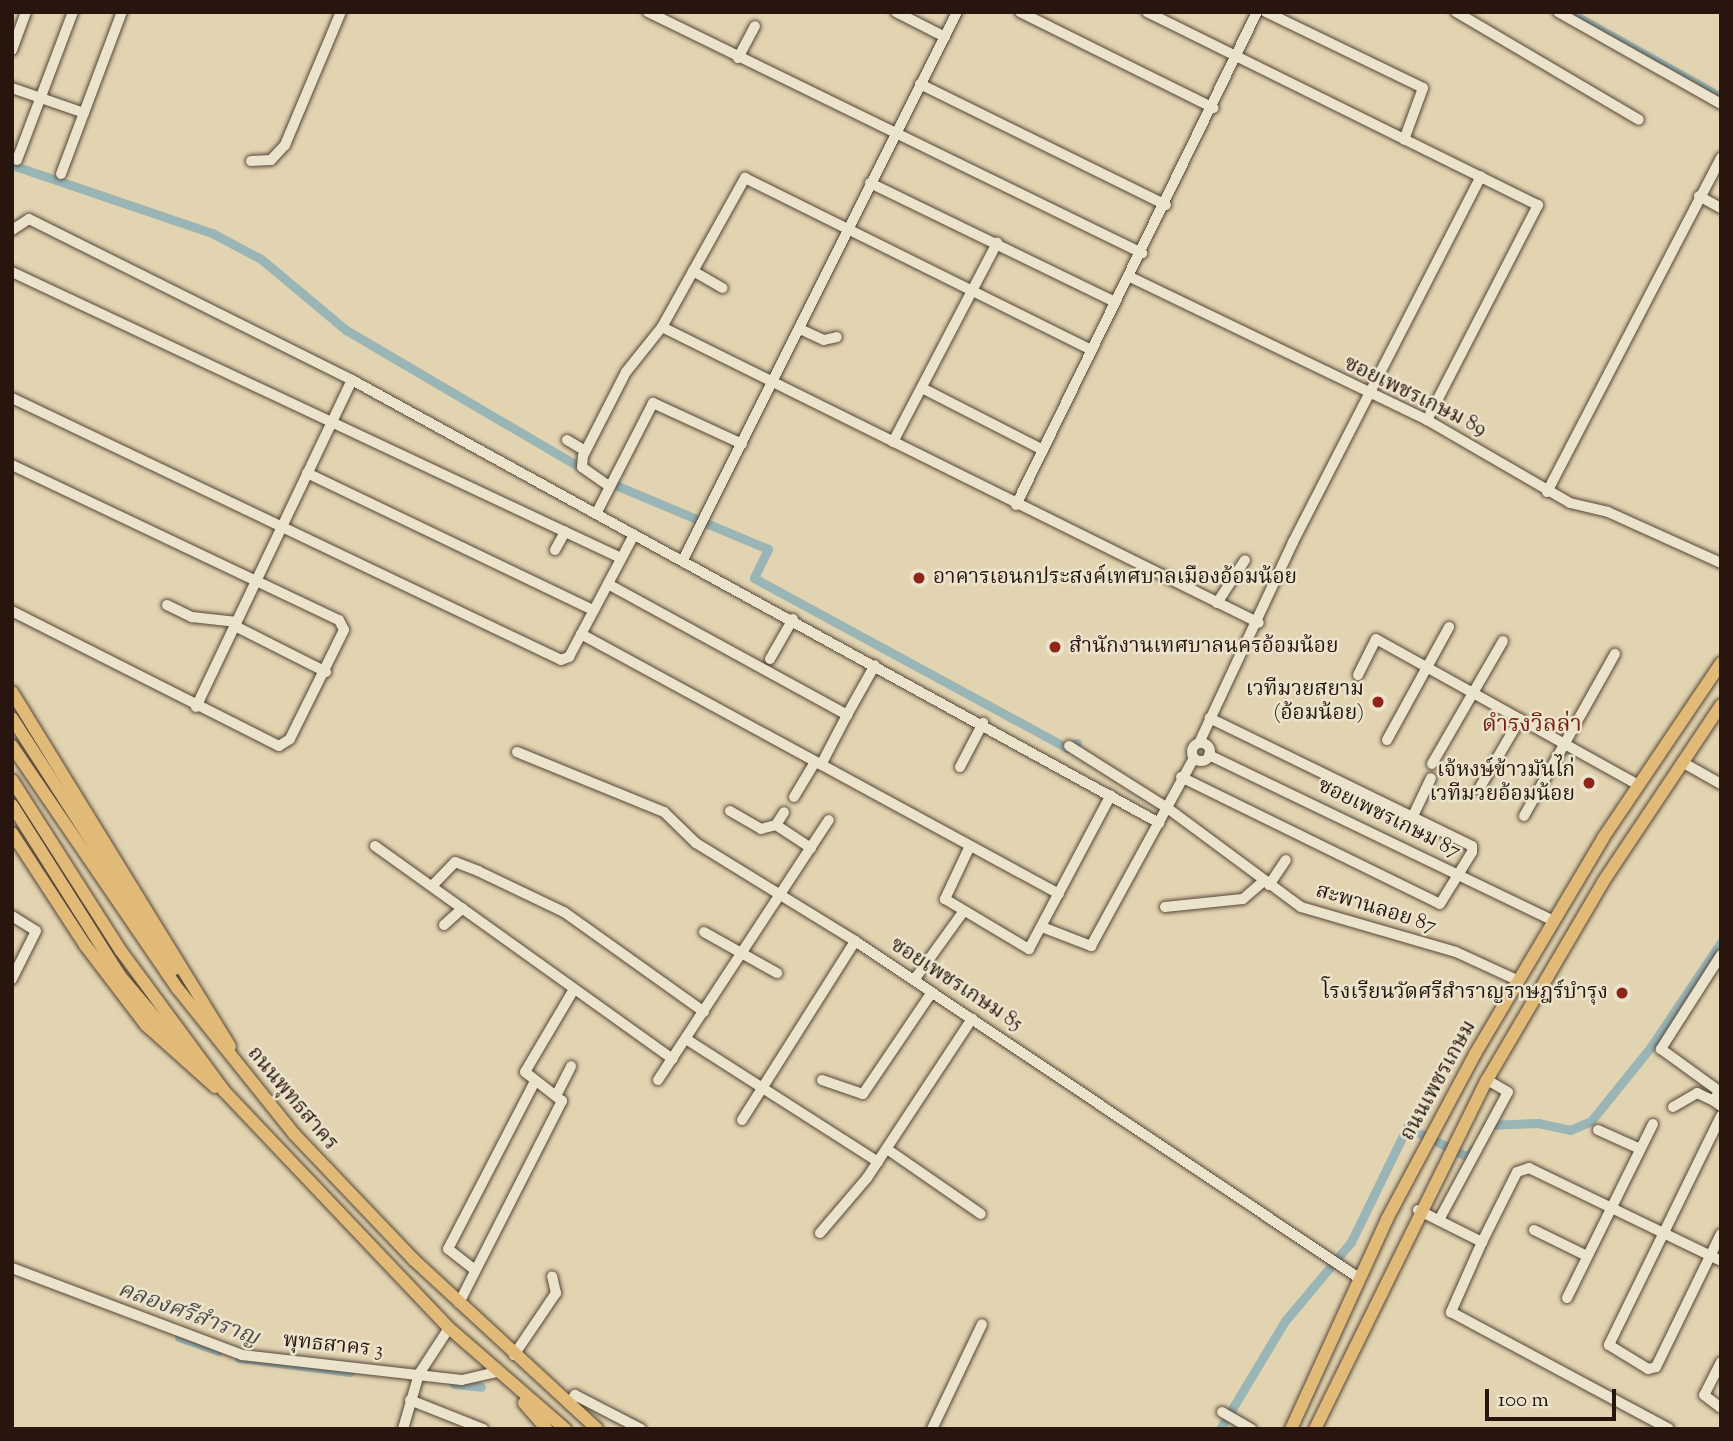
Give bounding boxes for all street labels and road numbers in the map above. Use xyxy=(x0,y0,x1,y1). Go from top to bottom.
street label: ซอยเพชรเกษม 89 xyxy=(1339,352,1491,442)
street label: ซอยเพชรเกษม 87 xyxy=(1313,773,1465,865)
street label: สะพานลอย 87 xyxy=(1312,879,1440,939)
street label: ซอยเพชรเกษม 85 xyxy=(885,933,1027,1037)
street label: ถนนเพชรเกษม xyxy=(1396,1016,1482,1146)
street label: ถนนพุทธสาคร xyxy=(241,1042,343,1156)
street label: พุทธสาคร 3 xyxy=(282,1328,384,1364)

